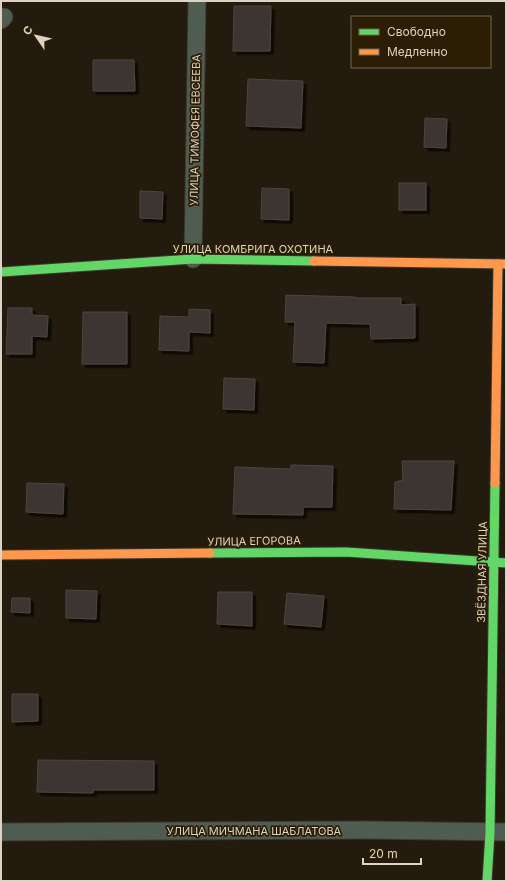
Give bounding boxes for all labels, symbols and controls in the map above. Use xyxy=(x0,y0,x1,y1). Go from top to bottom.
north arrow xyxy=(16,16,56,56)
legend xyxy=(351,16,491,68)
text: С xyxy=(20,23,36,38)
text: Свободно xyxy=(387,24,446,39)
text: Медленно xyxy=(387,44,448,59)
street label: УЛИЦА ТИМОФЕЯ ЕВСЕЕВА xyxy=(187,54,203,206)
street label: УЛИЦА КОМБРИГА ОХОТИНА xyxy=(173,242,334,256)
street label: ЗВЁЗДНАЯ УЛИЦА xyxy=(474,521,490,623)
street label: УЛИЦА ЕГОРОВА xyxy=(207,533,301,549)
street label: УЛИЦА МИЧМАНА ШАБЛАТОВА xyxy=(167,824,342,838)
scale bar xyxy=(363,840,421,866)
text: 20 m xyxy=(369,846,398,861)

